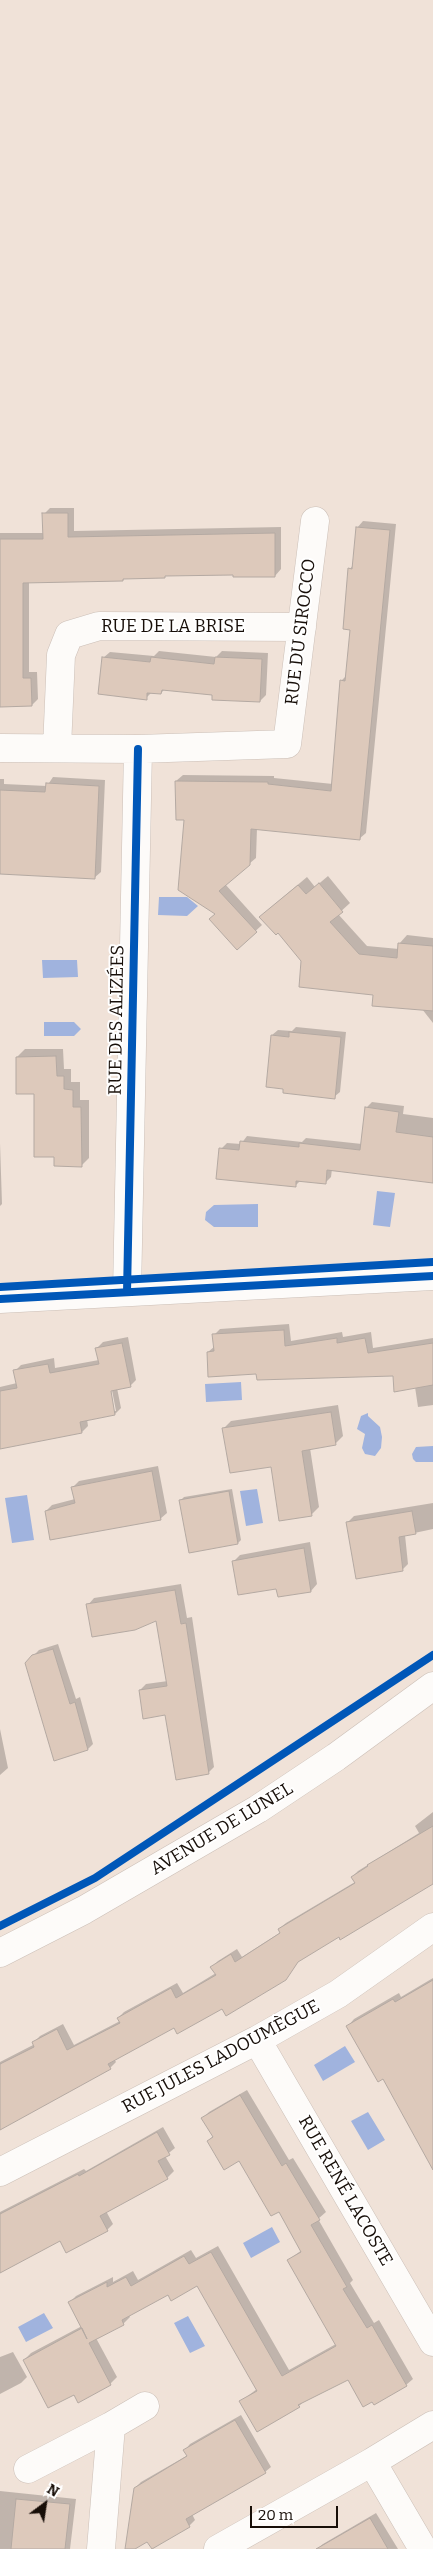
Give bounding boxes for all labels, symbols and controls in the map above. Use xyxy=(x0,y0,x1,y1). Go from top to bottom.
street label: RUE DU SIROCCO xyxy=(281,558,321,706)
street label: RUE DE LA BRISE xyxy=(101,616,245,638)
street label: RUE DES ALIZÉES xyxy=(105,945,129,1095)
street label: AVENUE DE LUNEL xyxy=(147,1778,297,1880)
street label: RUE JULES LADOUMÈGUE xyxy=(119,1996,323,2118)
street label: RUE RENÉ LACOSTE xyxy=(293,2112,397,2270)
north arrow xyxy=(20,2479,70,2529)
text: N xyxy=(44,2481,62,2501)
scale bar xyxy=(253,2496,340,2528)
text: 20 m xyxy=(258,2506,293,2524)

